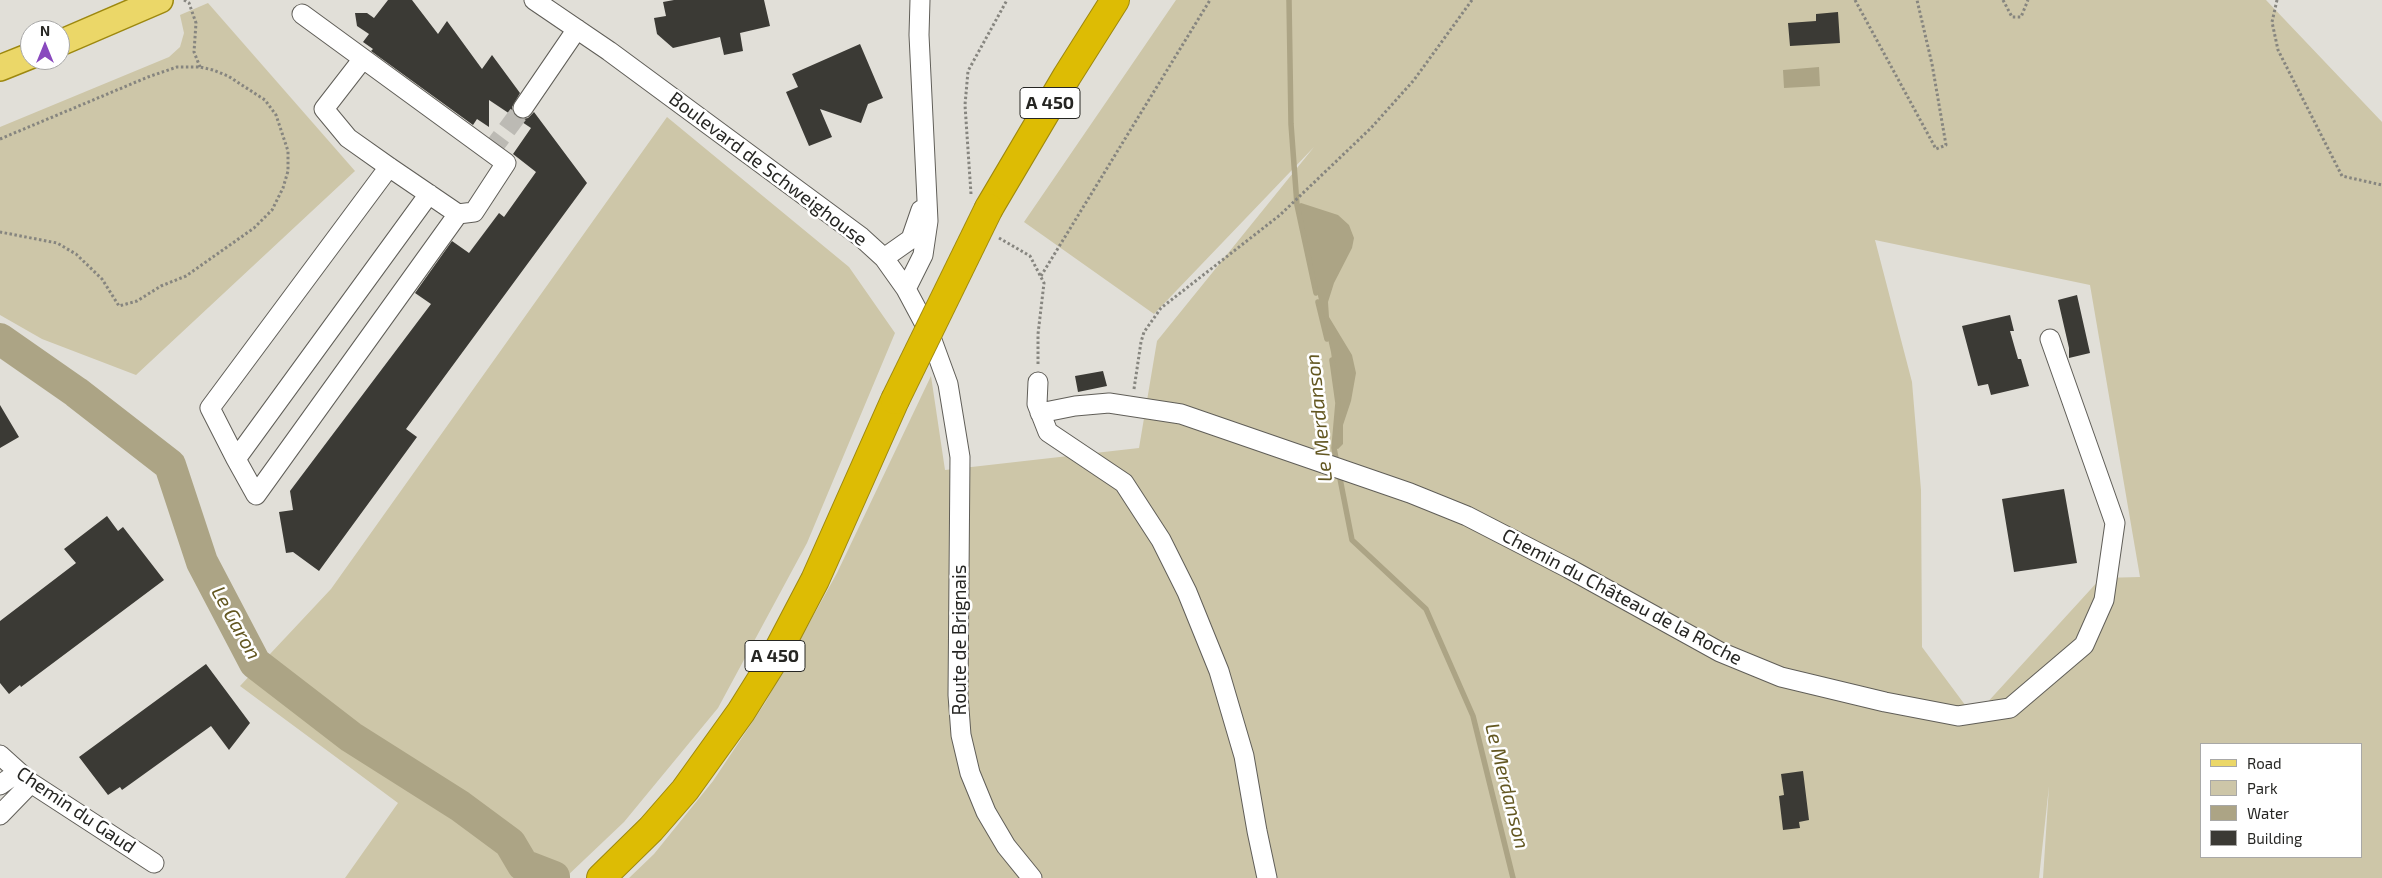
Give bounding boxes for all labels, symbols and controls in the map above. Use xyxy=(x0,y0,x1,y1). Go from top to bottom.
north arrow xyxy=(20,20,70,70)
text: N xyxy=(40,22,50,39)
street label: Boulevard de Schweighouse xyxy=(664,87,872,251)
road number: A 450 xyxy=(1020,88,1080,119)
water label: Le Merdanson xyxy=(1300,353,1338,483)
street label: Chemin du Château de la Roche xyxy=(1498,524,1746,670)
street label: Route de Brignais xyxy=(949,565,971,715)
water label: Le Garon xyxy=(206,582,266,664)
road number: A 450 xyxy=(745,640,805,671)
water label: Le Merdanson xyxy=(1480,721,1534,851)
legend xyxy=(2200,743,2362,858)
text: Road xyxy=(2247,754,2282,772)
street label: Chemin du Gaud xyxy=(12,762,140,858)
text: Park xyxy=(2247,779,2278,797)
text: Water xyxy=(2247,804,2289,822)
text: Building xyxy=(2247,829,2302,847)

